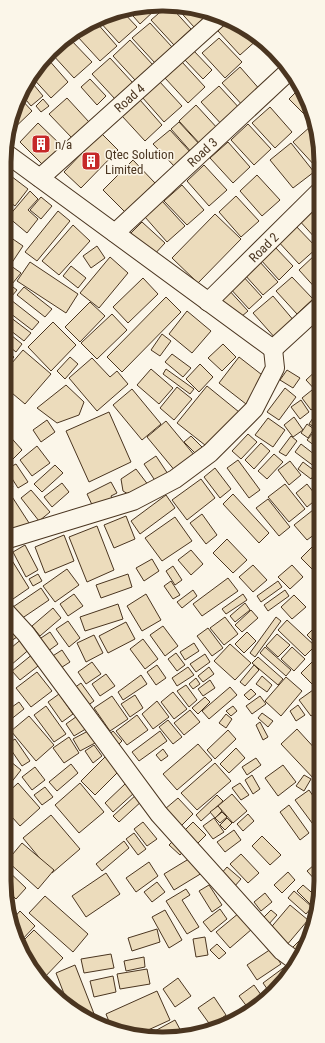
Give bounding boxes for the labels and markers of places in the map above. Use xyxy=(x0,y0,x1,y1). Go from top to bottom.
building icon: n/a xyxy=(30,133,52,155)
place label: n/a xyxy=(55,137,72,152)
place label: Qtec Solution Limited xyxy=(105,147,174,177)
building icon: Qtec Solution Limited xyxy=(80,150,102,172)

